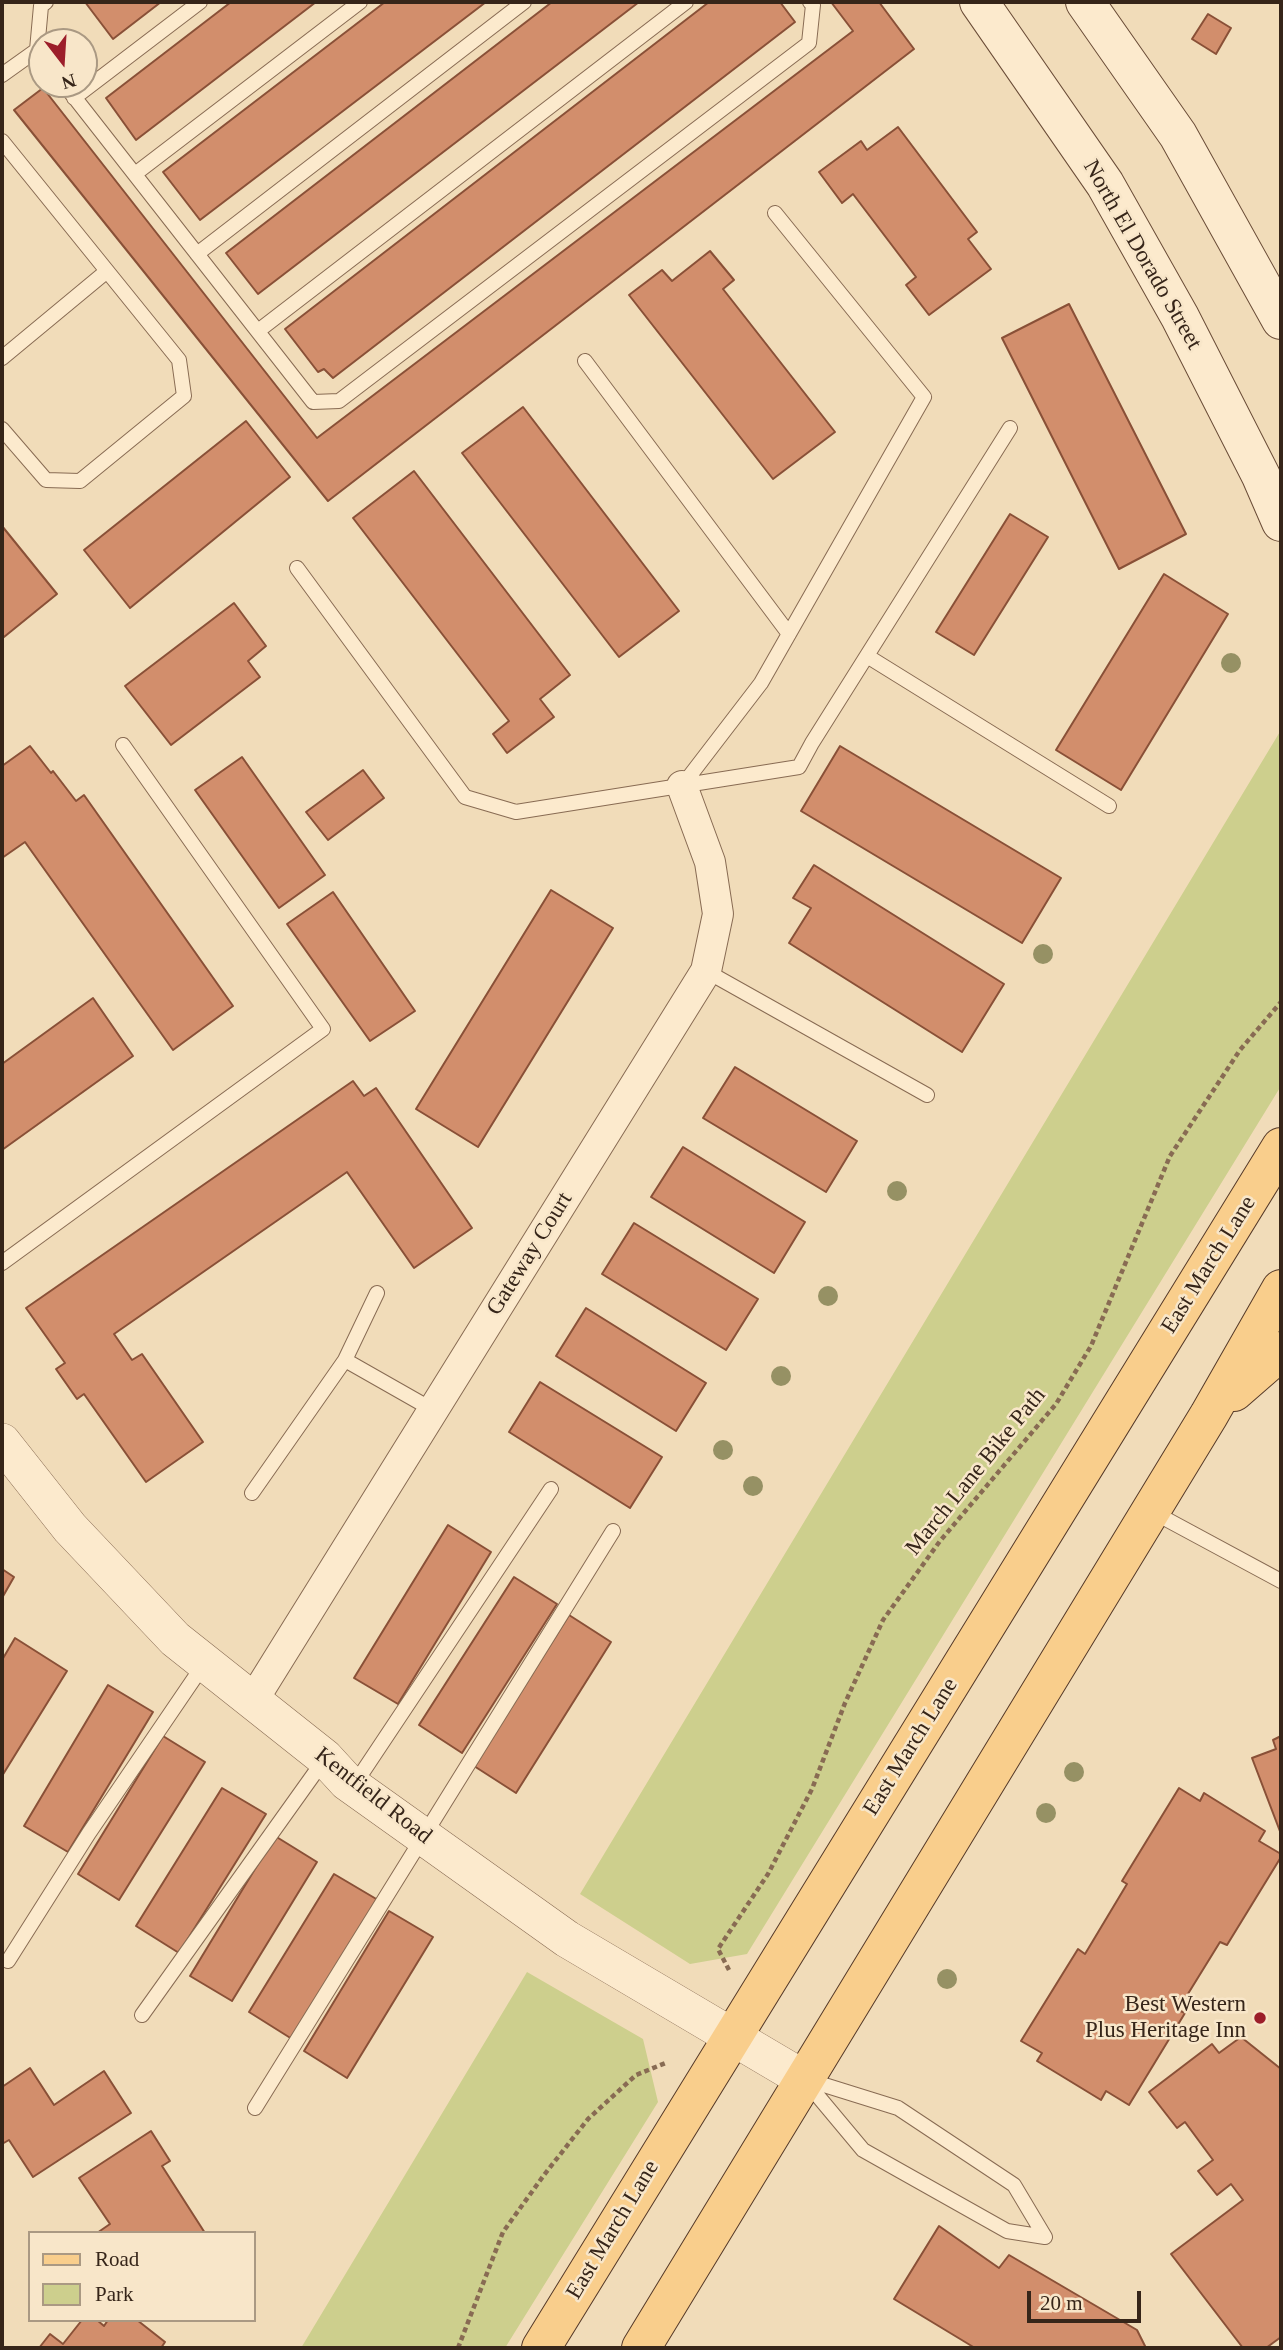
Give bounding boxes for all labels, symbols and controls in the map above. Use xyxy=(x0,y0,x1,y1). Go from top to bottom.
north arrow xyxy=(28,28,98,98)
text: N xyxy=(59,70,78,94)
street label: North El Dorado Street xyxy=(1077,155,1207,355)
street label: Gateway Court xyxy=(481,1187,579,1321)
street label: East March Lane xyxy=(1156,1191,1262,1339)
street label: March Lane Bike Path xyxy=(900,1383,1052,1561)
street label: East March Lane xyxy=(858,1673,964,1821)
street label: Kentfield Road xyxy=(309,1742,437,1850)
place label: Best Western Plus Heritage Inn xyxy=(1085,1991,1246,2045)
marker: Best Western Plus Heritage Inn xyxy=(1252,2010,1268,2026)
street label: East March Lane xyxy=(561,2156,665,2304)
legend xyxy=(28,2231,256,2322)
text: Road xyxy=(95,2247,139,2271)
scale bar xyxy=(1031,2276,1145,2320)
text: Park xyxy=(95,2282,134,2306)
text: 20 m xyxy=(1040,2291,1083,2315)

